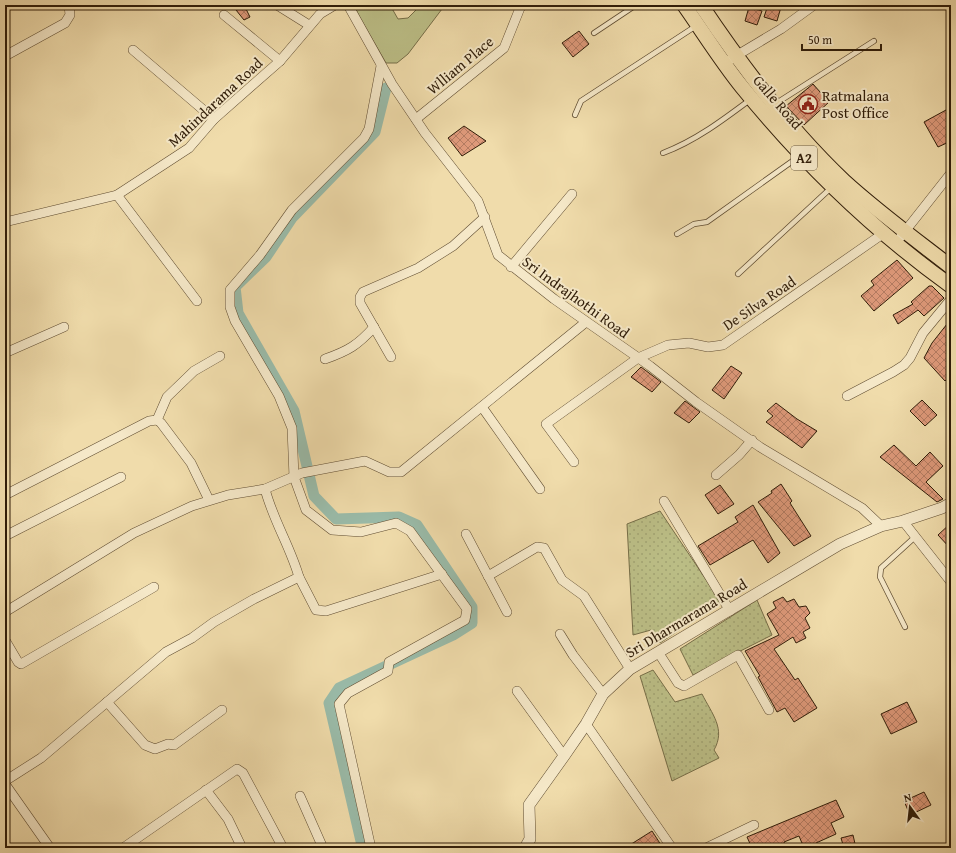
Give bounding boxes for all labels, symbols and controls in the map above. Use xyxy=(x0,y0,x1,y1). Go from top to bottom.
scale bar xyxy=(802,26,881,52)
street label: Wlliam Place xyxy=(422,31,498,99)
text: 50 m xyxy=(808,31,832,48)
street label: Mahindarama Road xyxy=(163,52,267,152)
street label: Galle Road xyxy=(748,70,808,134)
place label: Ratmalana Post Office xyxy=(822,85,889,123)
public building icon: Ratmalana Post Office xyxy=(797,93,819,115)
road number: A2 xyxy=(791,146,817,170)
street label: Sri Indrajhothi Road xyxy=(518,251,634,343)
street label: De Silva Road xyxy=(718,271,800,335)
street label: Sri Dharmarama Road xyxy=(621,573,751,663)
north arrow xyxy=(890,787,930,827)
text: N xyxy=(902,788,914,806)

